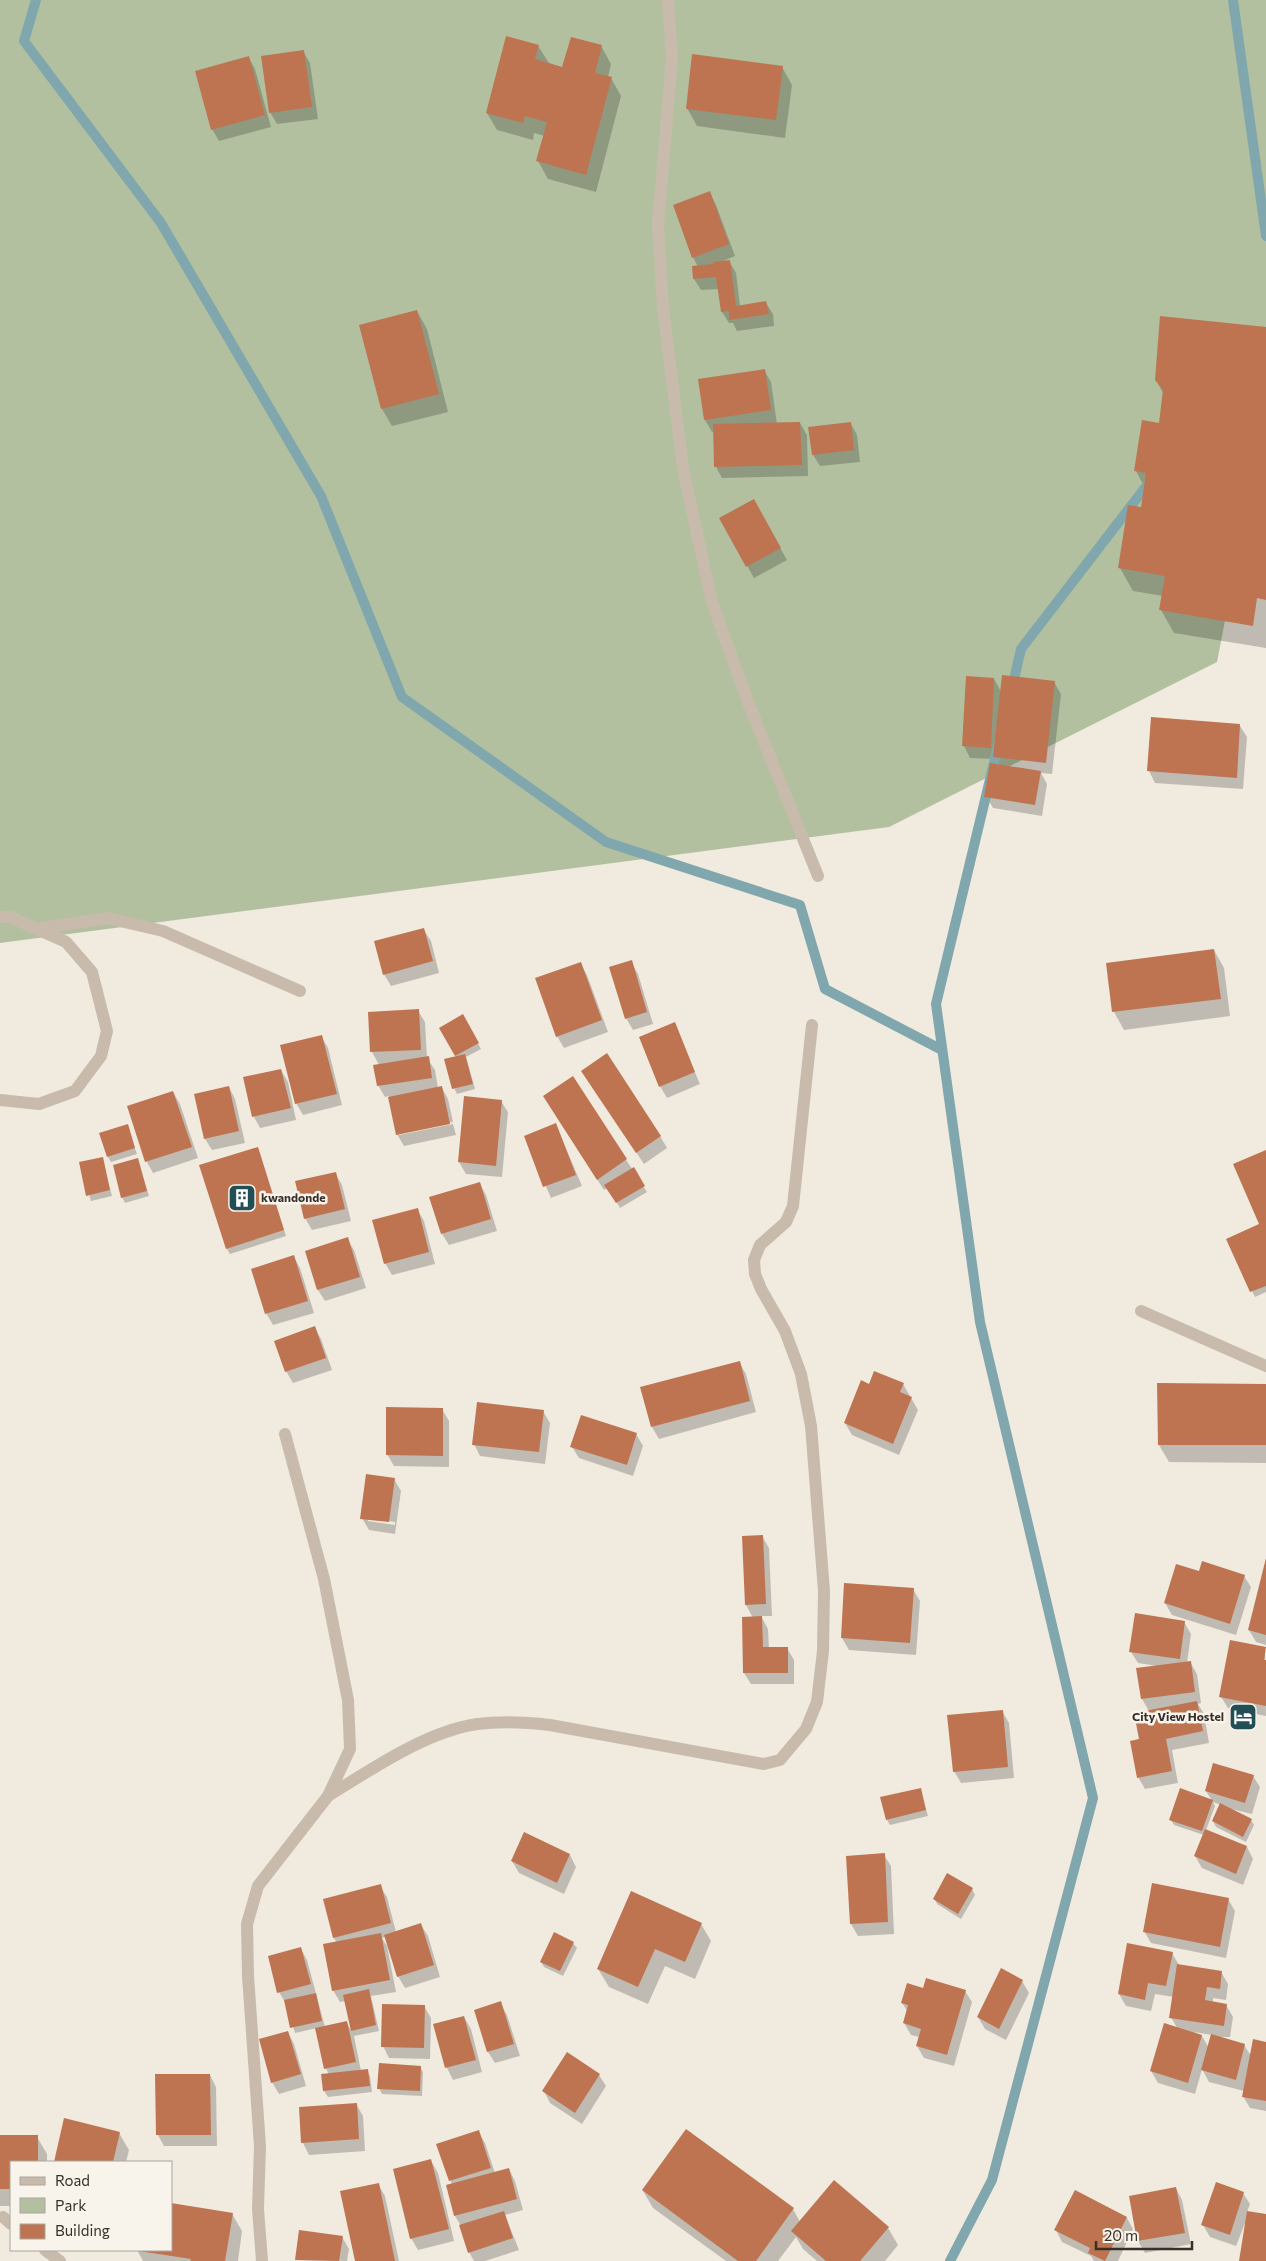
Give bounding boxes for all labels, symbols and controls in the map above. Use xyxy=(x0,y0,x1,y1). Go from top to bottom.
building icon: kwandonde xyxy=(227,1183,257,1213)
place label: kwandonde xyxy=(261,1190,325,1204)
hotel icon: City View Hostel xyxy=(1228,1702,1258,1732)
place label: City View Hostel xyxy=(1132,1709,1224,1723)
legend xyxy=(10,2161,172,2251)
text: Road xyxy=(55,2171,90,2189)
text: Park xyxy=(55,2196,86,2214)
scale bar xyxy=(1096,2218,1192,2250)
text: Building xyxy=(55,2221,110,2239)
text: 20 m xyxy=(1104,2226,1138,2244)

